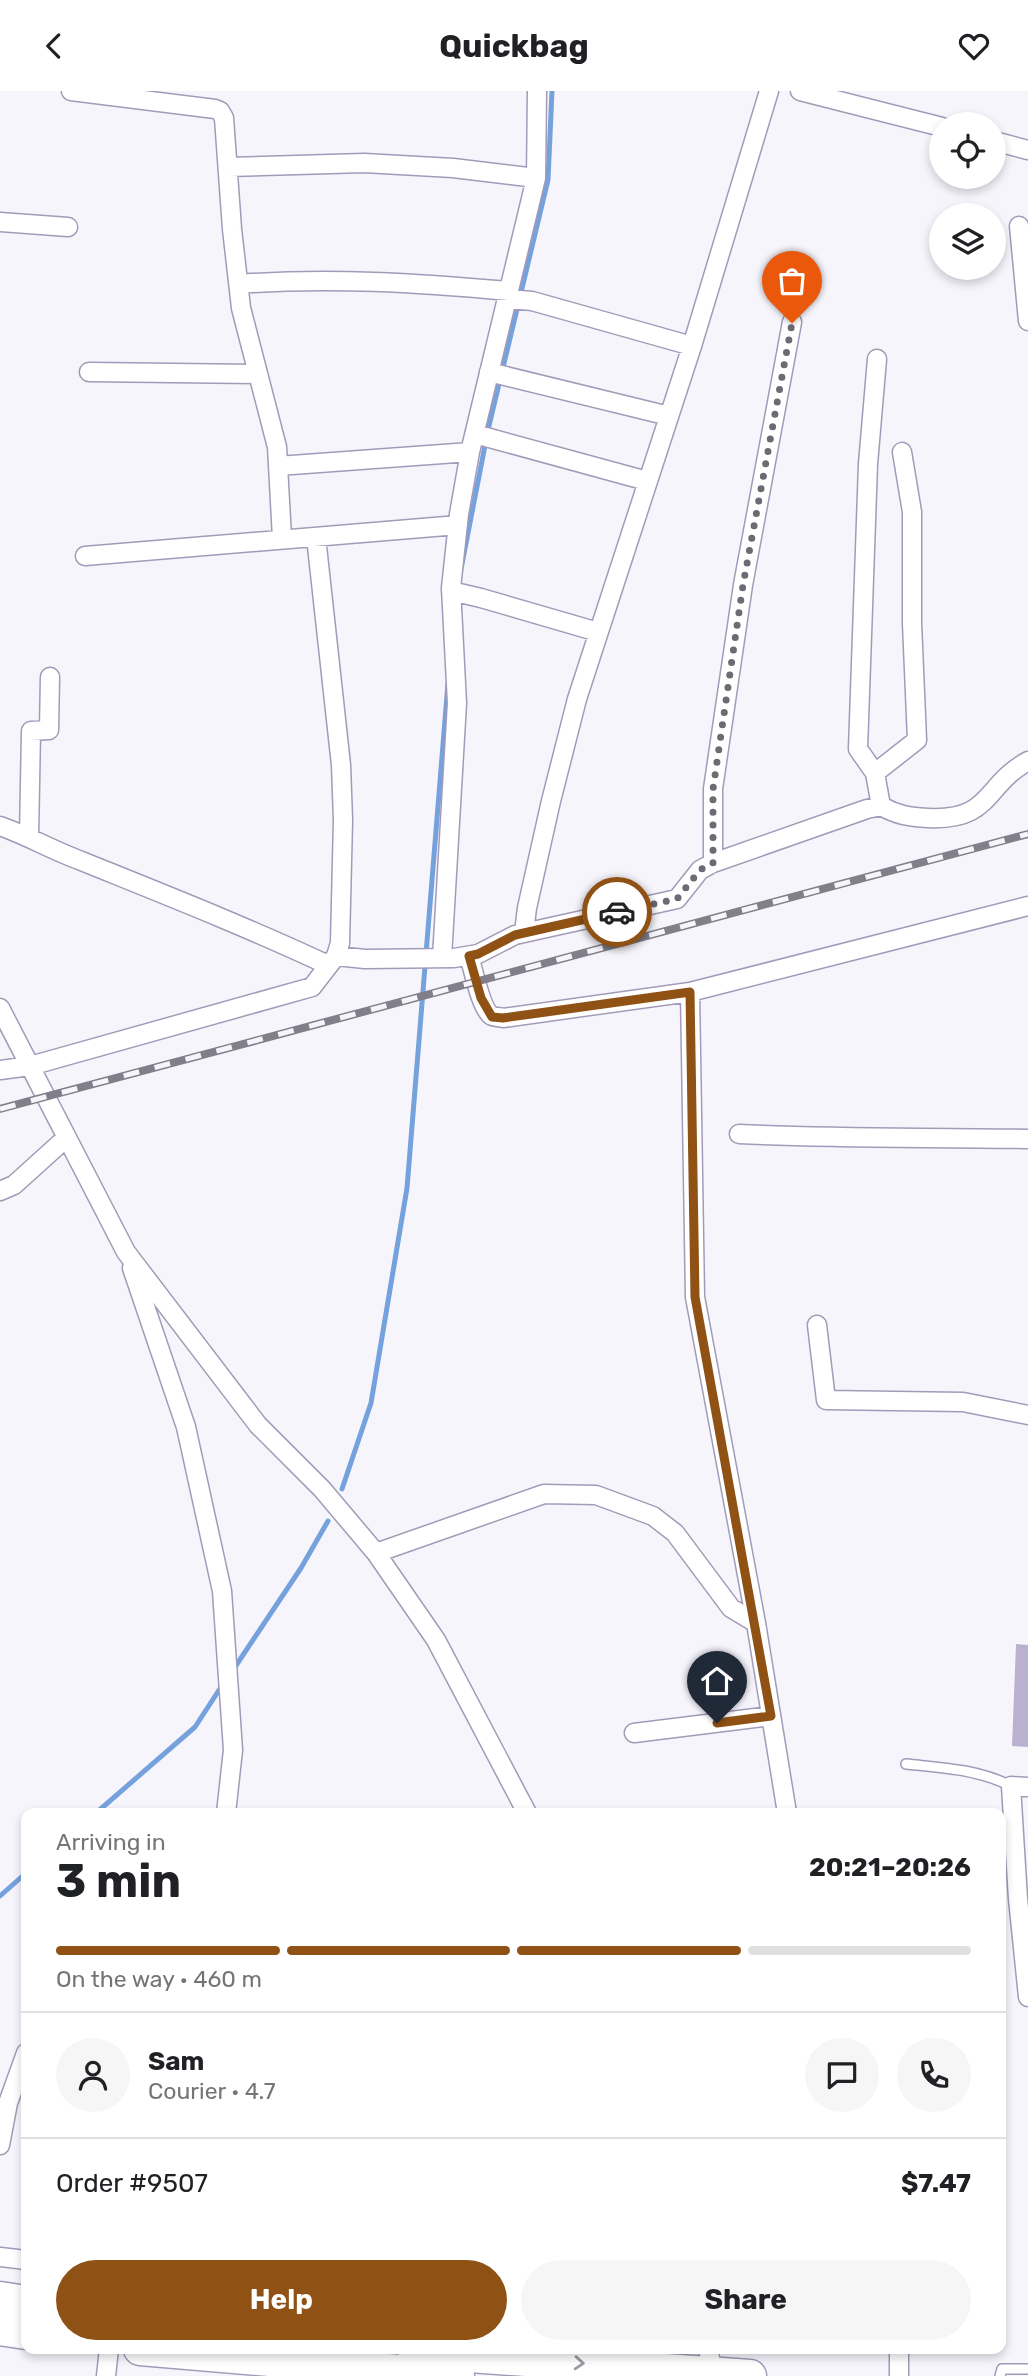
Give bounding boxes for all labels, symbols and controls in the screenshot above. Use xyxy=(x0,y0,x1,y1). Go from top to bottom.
icon: back xyxy=(35,27,73,65)
text: Quickbag xyxy=(439,27,589,65)
icon: heart xyxy=(955,27,993,65)
map controls xyxy=(929,112,1006,280)
button: locate xyxy=(929,112,1006,189)
button: layers xyxy=(929,203,1006,280)
pin xyxy=(762,251,822,323)
icon: bag xyxy=(773,262,811,300)
courier xyxy=(582,877,652,947)
icon: car xyxy=(598,893,636,931)
pin xyxy=(687,1651,747,1723)
icon: home xyxy=(698,1662,736,1700)
text: Arriving in xyxy=(56,1828,166,1856)
text: 20:21–20:26 xyxy=(809,1852,971,1883)
text: 3 min xyxy=(56,1854,181,1909)
text: On the way · 460 m xyxy=(56,1965,262,1993)
button: person xyxy=(56,2038,130,2112)
button: chat xyxy=(805,2038,879,2112)
button: phone xyxy=(897,2038,971,2112)
text: Sam xyxy=(148,2046,204,2077)
text: Courier · 4.7 xyxy=(148,2077,275,2105)
text: Order #9507 xyxy=(56,2168,208,2199)
text: $7.47 xyxy=(901,2168,971,2199)
button: Help xyxy=(56,2260,507,2340)
button: Share xyxy=(521,2260,971,2340)
one-way arrow xyxy=(574,2355,585,2370)

